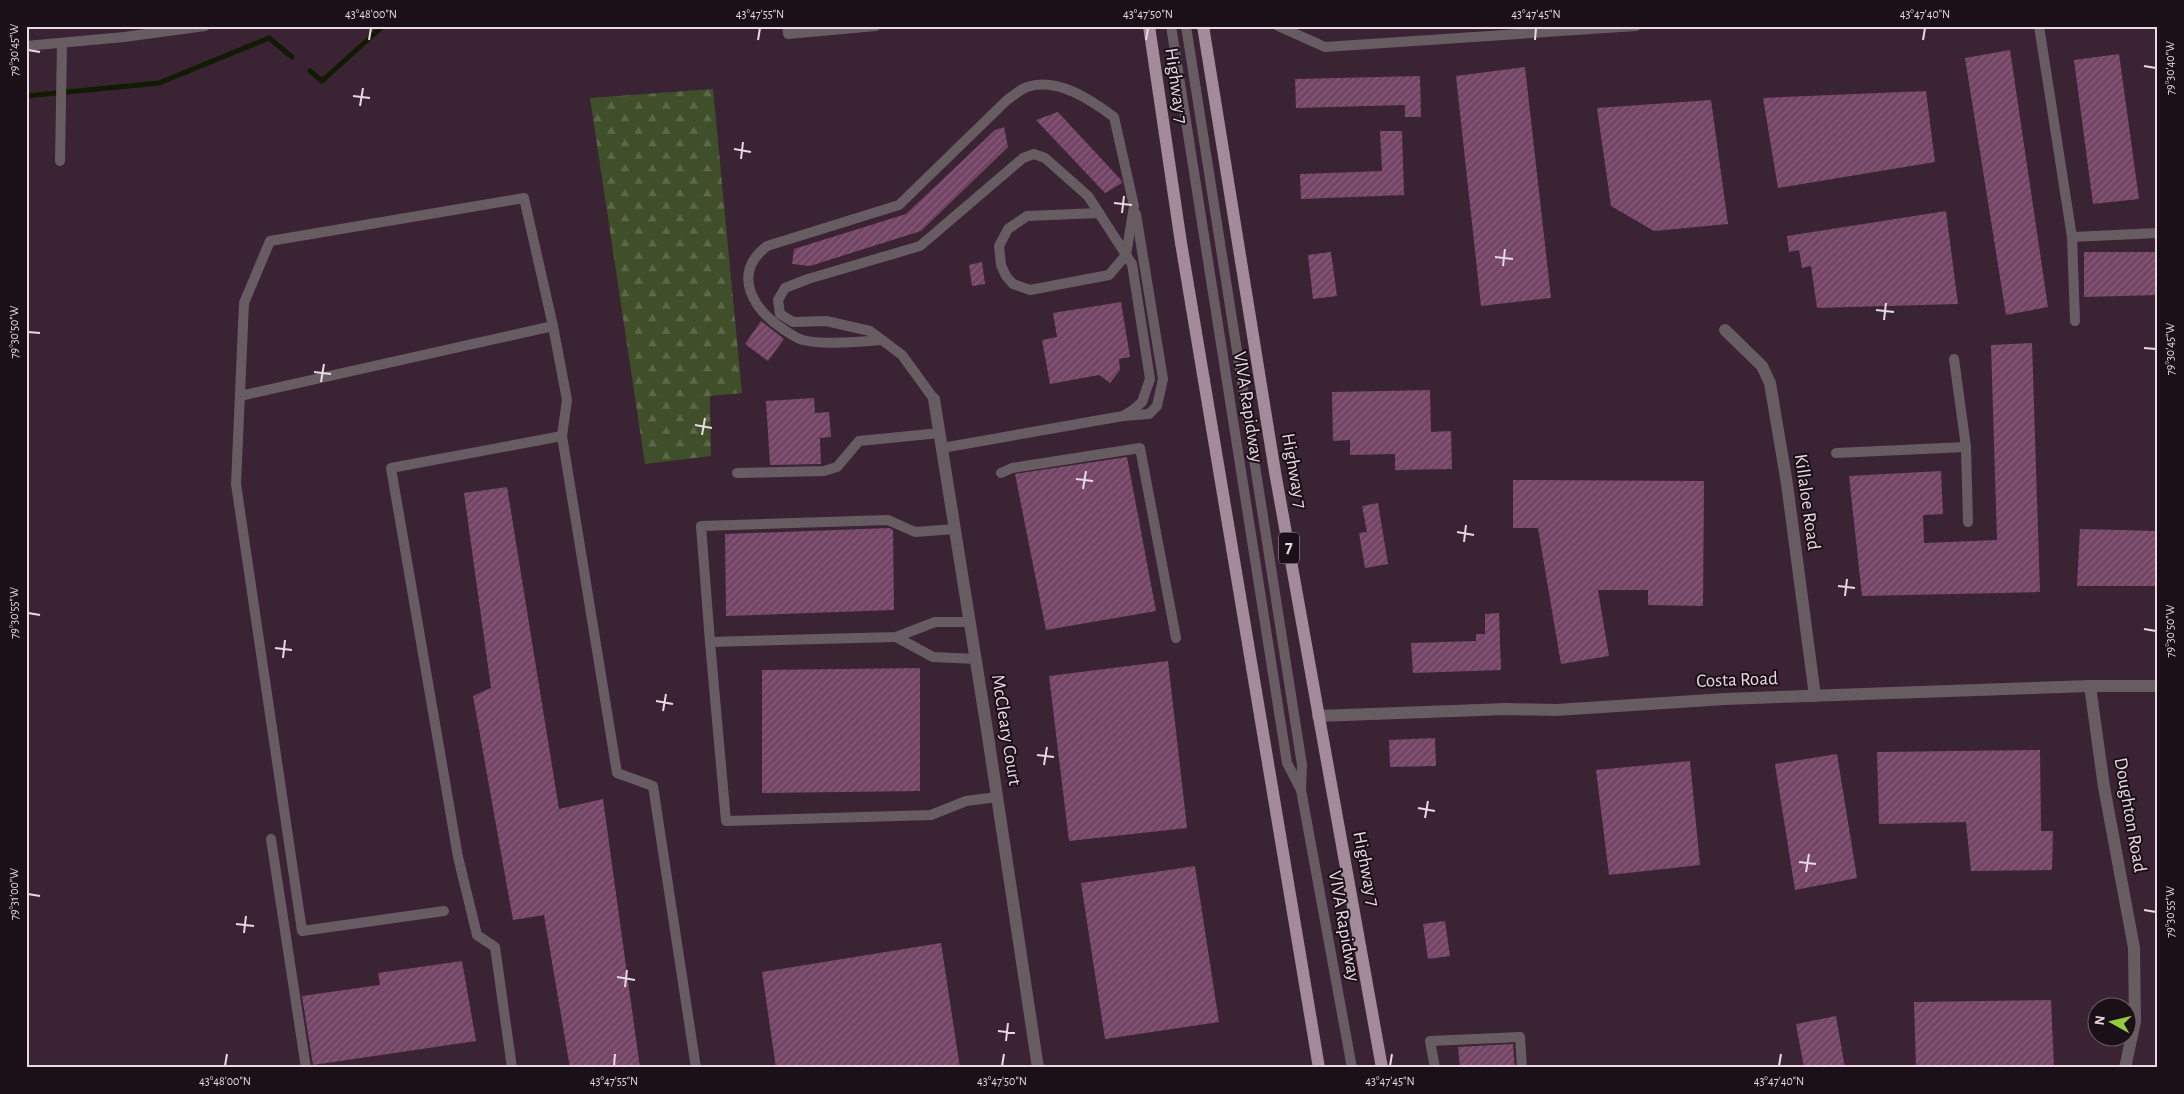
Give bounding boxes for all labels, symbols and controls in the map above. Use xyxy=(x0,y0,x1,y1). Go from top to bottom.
text: 43°48'00"N xyxy=(345,8,397,20)
text: 43°47'55"N xyxy=(736,8,784,20)
text: 43°47'50"N xyxy=(1123,8,1173,20)
text: 43°47'45"N xyxy=(1511,8,1561,20)
text: 43°47'40"N xyxy=(1900,8,1950,20)
text: 79°30'45"W xyxy=(8,23,20,76)
text: 79°30'40"W xyxy=(2164,41,2176,95)
street label: Highway 7 xyxy=(1161,47,1191,125)
text: 79°30'50"W xyxy=(8,305,20,359)
text: 79°30'45"W xyxy=(2164,322,2176,375)
street label: VIVA Rapidway xyxy=(1230,350,1266,464)
street label: Highway 7 xyxy=(1278,432,1310,510)
street label: Killaloe Road xyxy=(1791,453,1823,551)
road number: 7 xyxy=(1279,532,1299,564)
text: 79°30'55"W xyxy=(8,587,20,639)
text: 79°30'50"W xyxy=(2164,604,2176,658)
street label: Costa Road xyxy=(1696,669,1778,691)
street label: McCleary Court xyxy=(988,673,1024,787)
street label: Doughton Road xyxy=(2111,756,2149,874)
street label: Highway 7 xyxy=(1349,830,1383,908)
text: 79°31'00"W xyxy=(8,868,20,920)
street label: VIVA Rapidway xyxy=(1325,869,1363,983)
text: 79°30'55"W xyxy=(2164,886,2176,938)
north arrow xyxy=(2086,996,2136,1046)
text: N xyxy=(2093,1015,2108,1026)
text: 43°48'00"N xyxy=(199,1075,251,1087)
text: 43°47'55"N xyxy=(590,1075,638,1087)
text: 43°47'50"N xyxy=(977,1075,1027,1087)
text: 43°47'45"N xyxy=(1365,1075,1415,1087)
text: 43°47'40"N xyxy=(1754,1075,1804,1087)

